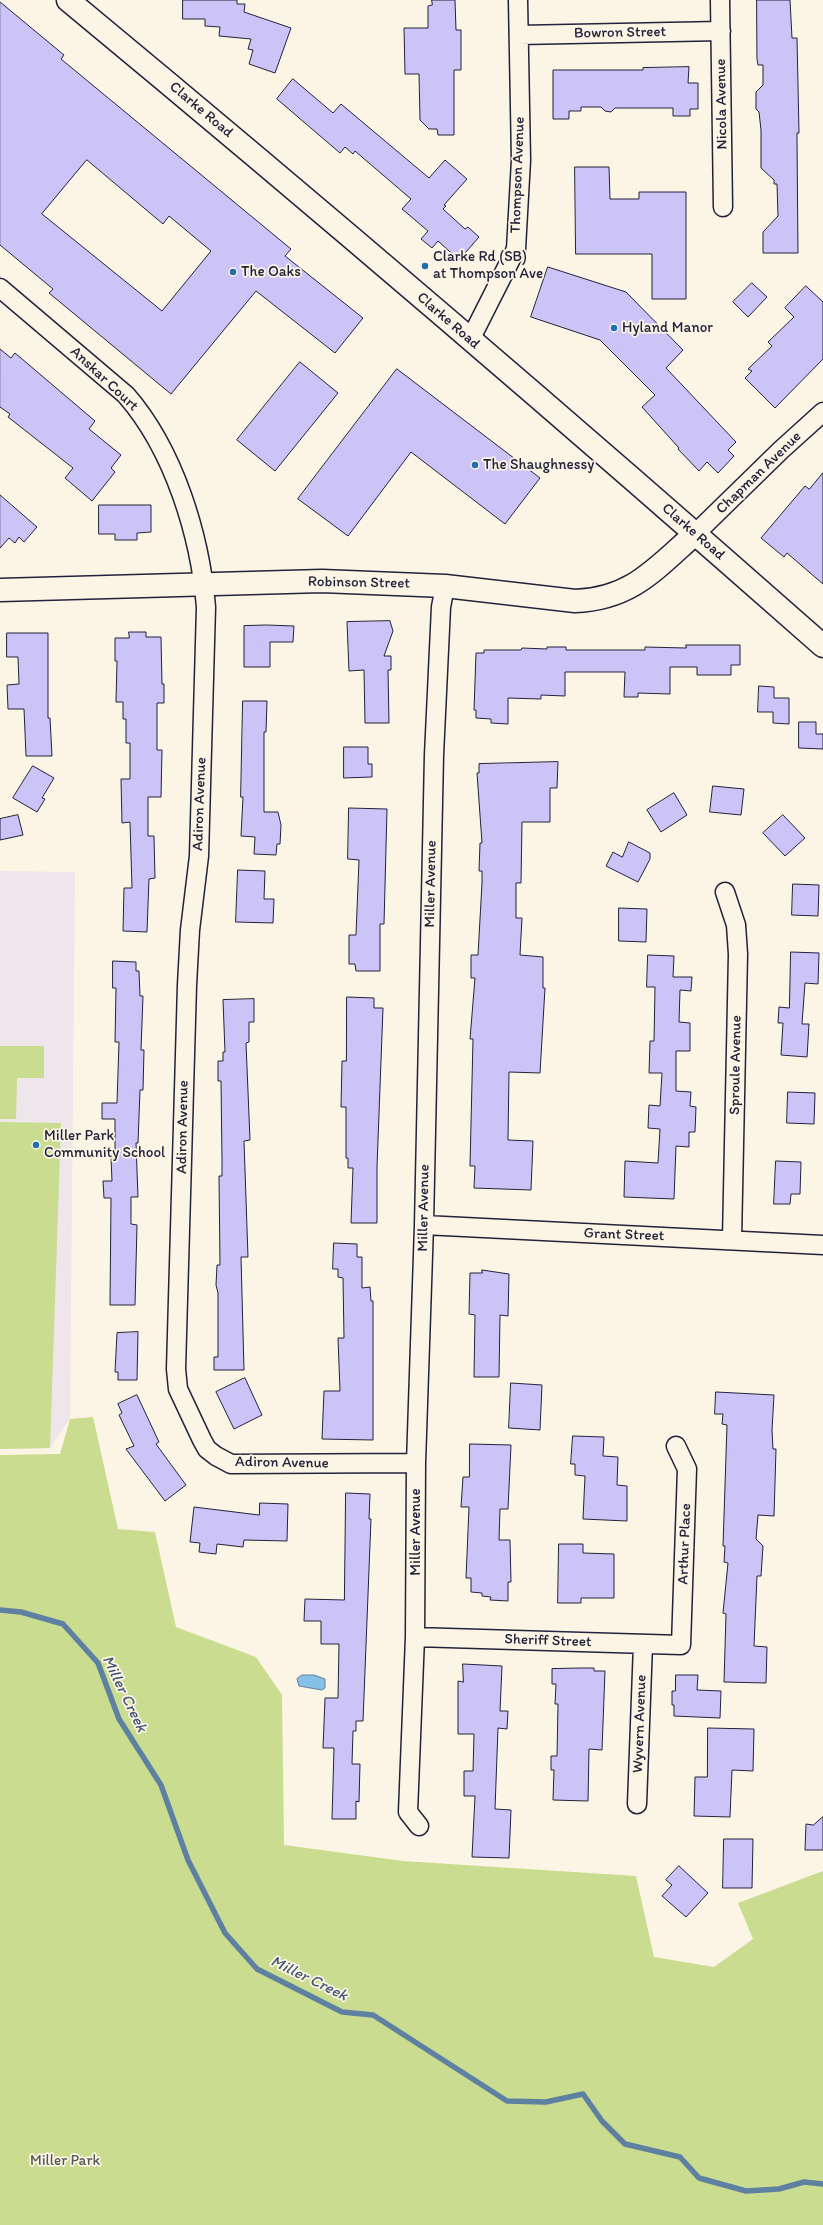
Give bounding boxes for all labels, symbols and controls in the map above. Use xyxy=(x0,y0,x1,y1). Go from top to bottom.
street label: Bowron Street xyxy=(574,23,666,43)
street label: Nicola Avenue xyxy=(712,58,732,150)
street label: Clarke Road xyxy=(165,78,237,142)
street label: Thompson Avenue xyxy=(507,116,529,234)
place label: Clarke Rd (SB) at Thompson Ave xyxy=(433,248,543,283)
marker: Clarke Rd (SB) at Thompson Ave xyxy=(420,261,430,271)
place label: The Oaks xyxy=(241,263,301,281)
marker: The Oaks xyxy=(228,267,238,277)
street label: Clarke Road xyxy=(413,289,483,353)
place label: Hyland Manor xyxy=(622,319,713,337)
marker: Hyland Manor xyxy=(609,323,619,333)
street label: Anskar Court xyxy=(66,343,142,415)
street label: Chapman Avenue xyxy=(713,428,805,518)
place label: The Shaughnessy xyxy=(483,456,594,474)
marker: The Shaughnessy xyxy=(470,460,480,470)
street label: Clarke Road xyxy=(658,500,728,564)
street label: Robinson Street xyxy=(308,573,410,593)
street label: Adiron Avenue xyxy=(189,757,211,851)
street label: Miller Avenue xyxy=(421,840,441,928)
street label: Sproule Avenue xyxy=(726,1015,746,1115)
street label: Adiron Avenue xyxy=(173,1080,193,1174)
place label: Miller Park Community School xyxy=(44,1127,165,1162)
marker: Miller Park Community School xyxy=(31,1140,41,1150)
street label: Miller Avenue xyxy=(414,1164,434,1252)
street label: Grant Street xyxy=(583,1225,665,1245)
street label: Adiron Avenue xyxy=(235,1453,329,1473)
street label: Miller Avenue xyxy=(407,1488,425,1576)
street label: Arthur Place xyxy=(675,1503,695,1585)
street label: Sheriff Street xyxy=(504,1630,592,1652)
water label: Miller Creek xyxy=(97,1652,151,1736)
street label: Wyvern Avenue xyxy=(629,1674,651,1774)
water label: Miller Creek xyxy=(267,1952,351,2006)
park label: Miller Park xyxy=(30,2152,100,2170)

